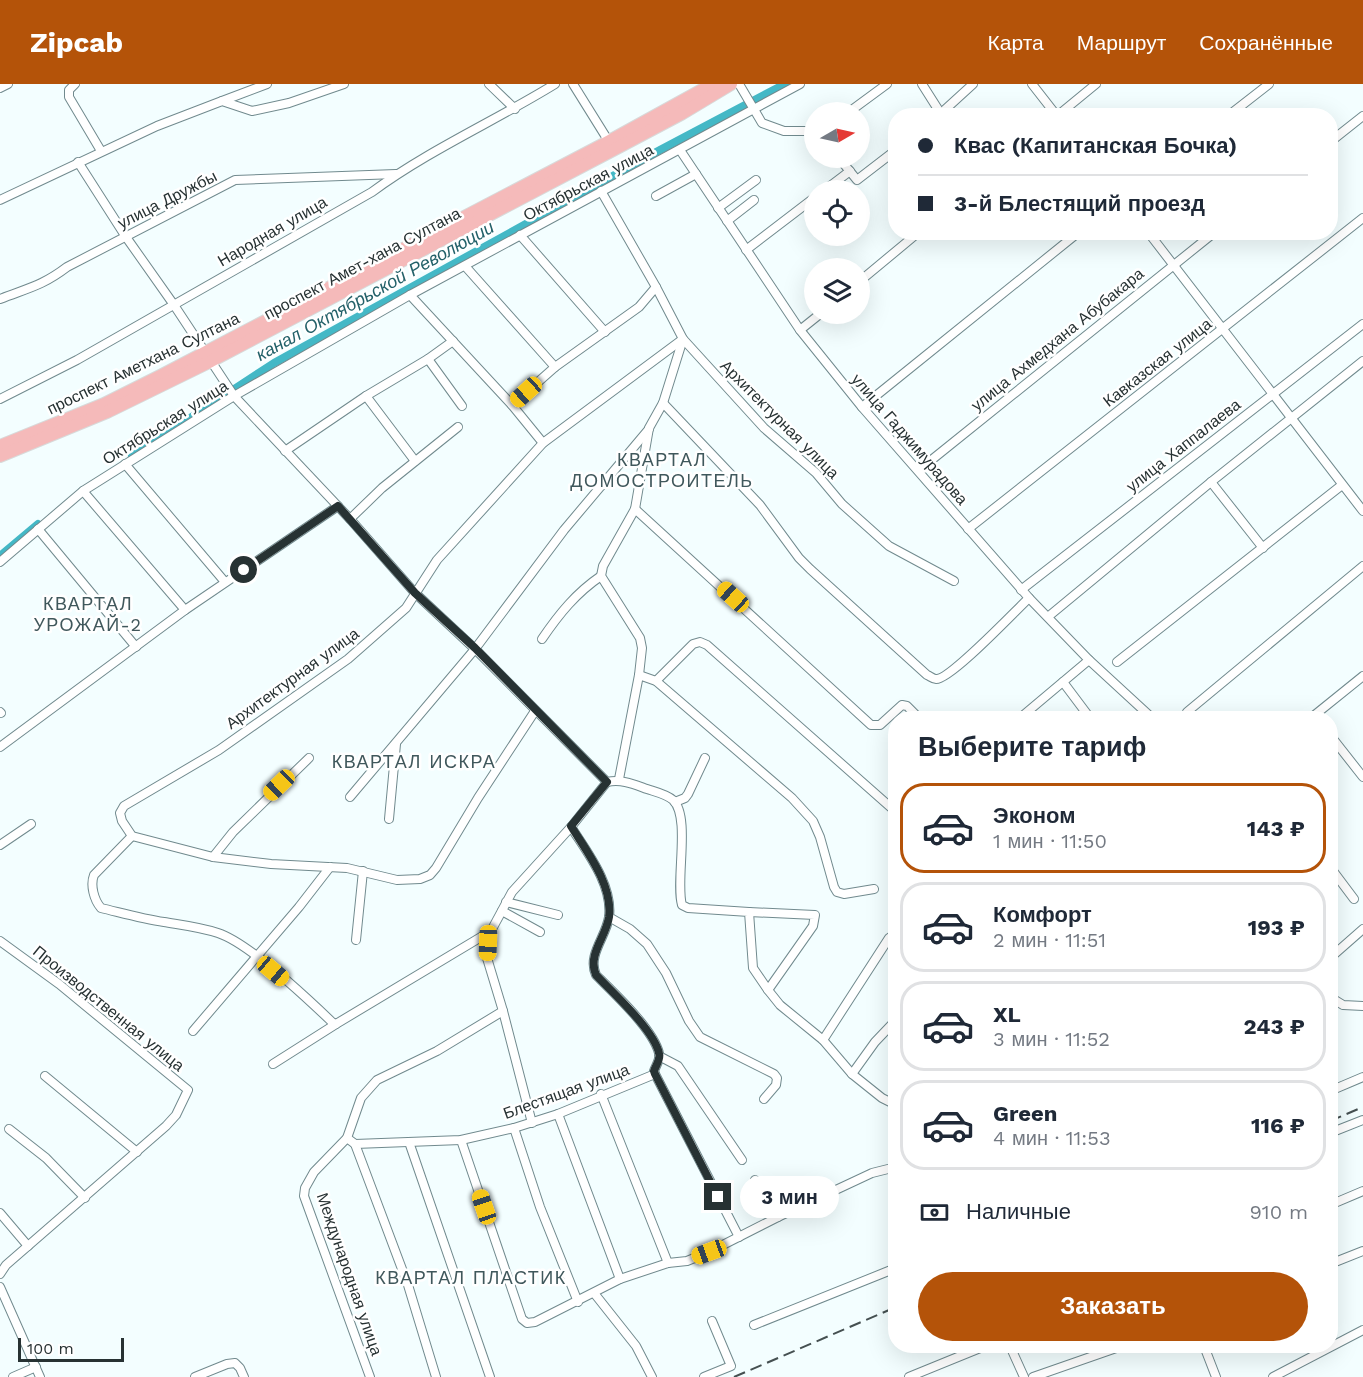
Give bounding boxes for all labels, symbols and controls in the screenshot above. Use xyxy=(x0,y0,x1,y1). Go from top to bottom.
text: Zipcab xyxy=(30,26,123,59)
text: Карта xyxy=(988,30,1044,55)
text: Маршрут xyxy=(1077,30,1166,55)
text: Сохранённые xyxy=(1199,30,1333,55)
north arrow xyxy=(804,102,870,168)
map controls xyxy=(804,102,870,324)
text: Квас (Капитанская Бочка) xyxy=(954,133,1237,158)
street label: Октябрьская улица xyxy=(520,140,657,225)
street label: улица Дружбы xyxy=(114,166,220,233)
button: locate xyxy=(804,180,870,246)
text: 3-й Блестящий проезд xyxy=(954,191,1205,216)
street label: Народная улица xyxy=(214,192,330,270)
street label: проспект Амет-хана Султана xyxy=(261,203,464,323)
water label: канал Октябрьской Революции xyxy=(252,216,498,365)
button: layers xyxy=(804,258,870,324)
street label: улица Ахмедхана Абубакара xyxy=(967,264,1147,415)
street label: проспект Аметхана Султана xyxy=(44,308,243,418)
street label: Кавказская улица xyxy=(1099,314,1215,411)
street label: Архитектурная улица xyxy=(716,356,843,483)
street label: улица Гаджимурадова xyxy=(848,370,972,509)
car xyxy=(507,373,545,411)
street label: Октябрьская улица xyxy=(99,376,232,469)
street label: улица Хаппалаева xyxy=(1122,395,1244,496)
district label: КВАРТАЛ ДОМОСТРОИТЕЛЬ xyxy=(570,449,754,491)
route start xyxy=(230,556,257,583)
car xyxy=(714,578,752,616)
district label: КВАРТАЛ УРОЖАЙ-2 xyxy=(33,593,143,635)
street label: Архитектурная улица xyxy=(222,624,363,733)
text: Выберите тариф xyxy=(918,731,1146,763)
district label: КВАРТАЛ ИСКРА xyxy=(332,751,496,772)
car xyxy=(260,766,298,804)
icon: car xyxy=(921,801,975,855)
text: Эконом xyxy=(993,803,1076,828)
text: 143 ₽ xyxy=(1247,816,1305,841)
text: 1 мин · 11:50 xyxy=(993,829,1107,853)
icon: car xyxy=(921,900,975,954)
text: Комфорт xyxy=(993,902,1092,927)
text: 193 ₽ xyxy=(1248,915,1305,940)
car xyxy=(478,925,498,961)
text: 2 мин · 11:51 xyxy=(993,928,1106,952)
street label: Производственная улица xyxy=(29,942,188,1075)
car xyxy=(253,953,293,989)
icon: car xyxy=(921,999,975,1053)
text: XL xyxy=(993,1002,1021,1027)
text: 243 ₽ xyxy=(1243,1014,1305,1039)
text: 3 мин · 11:52 xyxy=(993,1027,1110,1051)
street label: Блестящая улица xyxy=(501,1060,632,1123)
icon: car xyxy=(921,1098,975,1152)
text: Green xyxy=(993,1101,1057,1126)
text: 116 ₽ xyxy=(1251,1113,1305,1138)
text: 4 мин · 11:53 xyxy=(993,1126,1111,1150)
callout: 3 мин xyxy=(739,1176,838,1218)
route end xyxy=(704,1183,731,1210)
text: 3 мин xyxy=(761,1185,818,1209)
car xyxy=(470,1187,498,1227)
street label: Международная улица xyxy=(313,1190,386,1358)
icon: cash xyxy=(918,1196,951,1229)
text: Наличные xyxy=(966,1199,1071,1224)
text: 910 m xyxy=(1250,1200,1308,1224)
car xyxy=(689,1237,729,1267)
district label: КВАРТАЛ ПЛАСТИК xyxy=(375,1267,567,1288)
button: Заказать xyxy=(918,1272,1308,1341)
scale bar xyxy=(18,1335,124,1362)
text: 100 m xyxy=(27,1339,74,1358)

